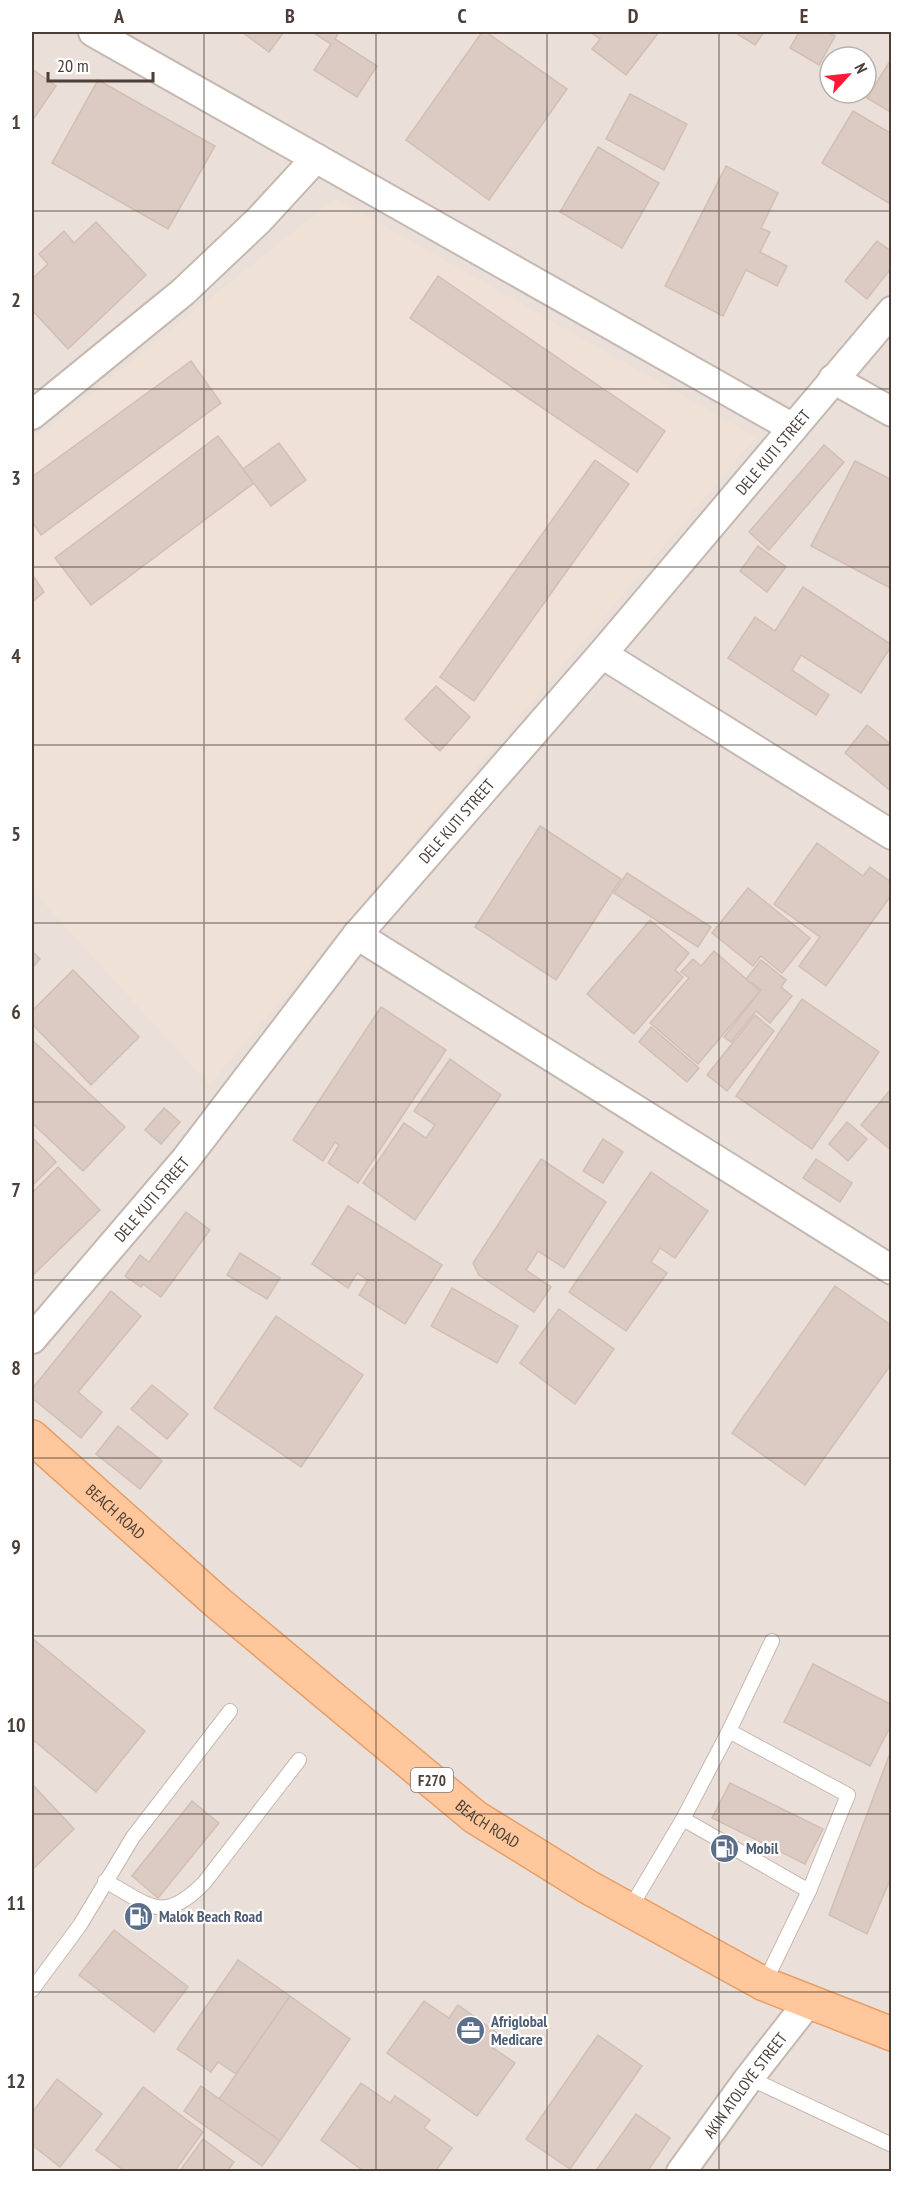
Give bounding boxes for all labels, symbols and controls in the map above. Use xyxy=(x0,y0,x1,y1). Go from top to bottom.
text: A xyxy=(113,3,125,29)
text: B xyxy=(285,3,295,29)
text: C xyxy=(457,3,467,29)
text: D xyxy=(628,3,639,29)
text: E xyxy=(800,3,808,29)
scale bar xyxy=(48,45,153,83)
north arrow xyxy=(818,45,878,105)
text: 20 m xyxy=(57,54,89,77)
text: N xyxy=(850,60,872,77)
text: 1 xyxy=(11,109,21,135)
text: 2 xyxy=(11,287,21,313)
street label: DELE KUTI STREET xyxy=(731,405,814,499)
text: 3 xyxy=(11,465,21,491)
text: 4 xyxy=(11,643,21,669)
street label: DELE KUTI STREET xyxy=(414,775,499,867)
text: 5 xyxy=(11,821,21,847)
text: 6 xyxy=(11,999,21,1025)
street label: DELE KUTI STREET xyxy=(110,1153,193,1246)
text: 7 xyxy=(11,1177,21,1203)
text: 8 xyxy=(11,1355,21,1381)
street label: BEACH ROAD xyxy=(82,1480,149,1543)
text: 9 xyxy=(11,1534,21,1560)
text: 10 xyxy=(6,1712,26,1738)
road number: F270 xyxy=(411,1768,453,1792)
street label: BEACH ROAD xyxy=(452,1795,523,1852)
fuel station icon: Mobil xyxy=(709,1832,741,1864)
place label: Mobil xyxy=(746,1838,778,1858)
text: 11 xyxy=(6,1890,26,1916)
fuel station icon: Malok Beach Road xyxy=(122,1900,154,1932)
place label: Malok Beach Road xyxy=(159,1906,262,1926)
place label: Afriglobal Medicare xyxy=(490,2011,547,2049)
office icon: Afriglobal Medicare xyxy=(454,2014,486,2046)
street label: AKIN ATOLOYE STREET xyxy=(699,2028,791,2142)
text: 12 xyxy=(6,2068,26,2094)

